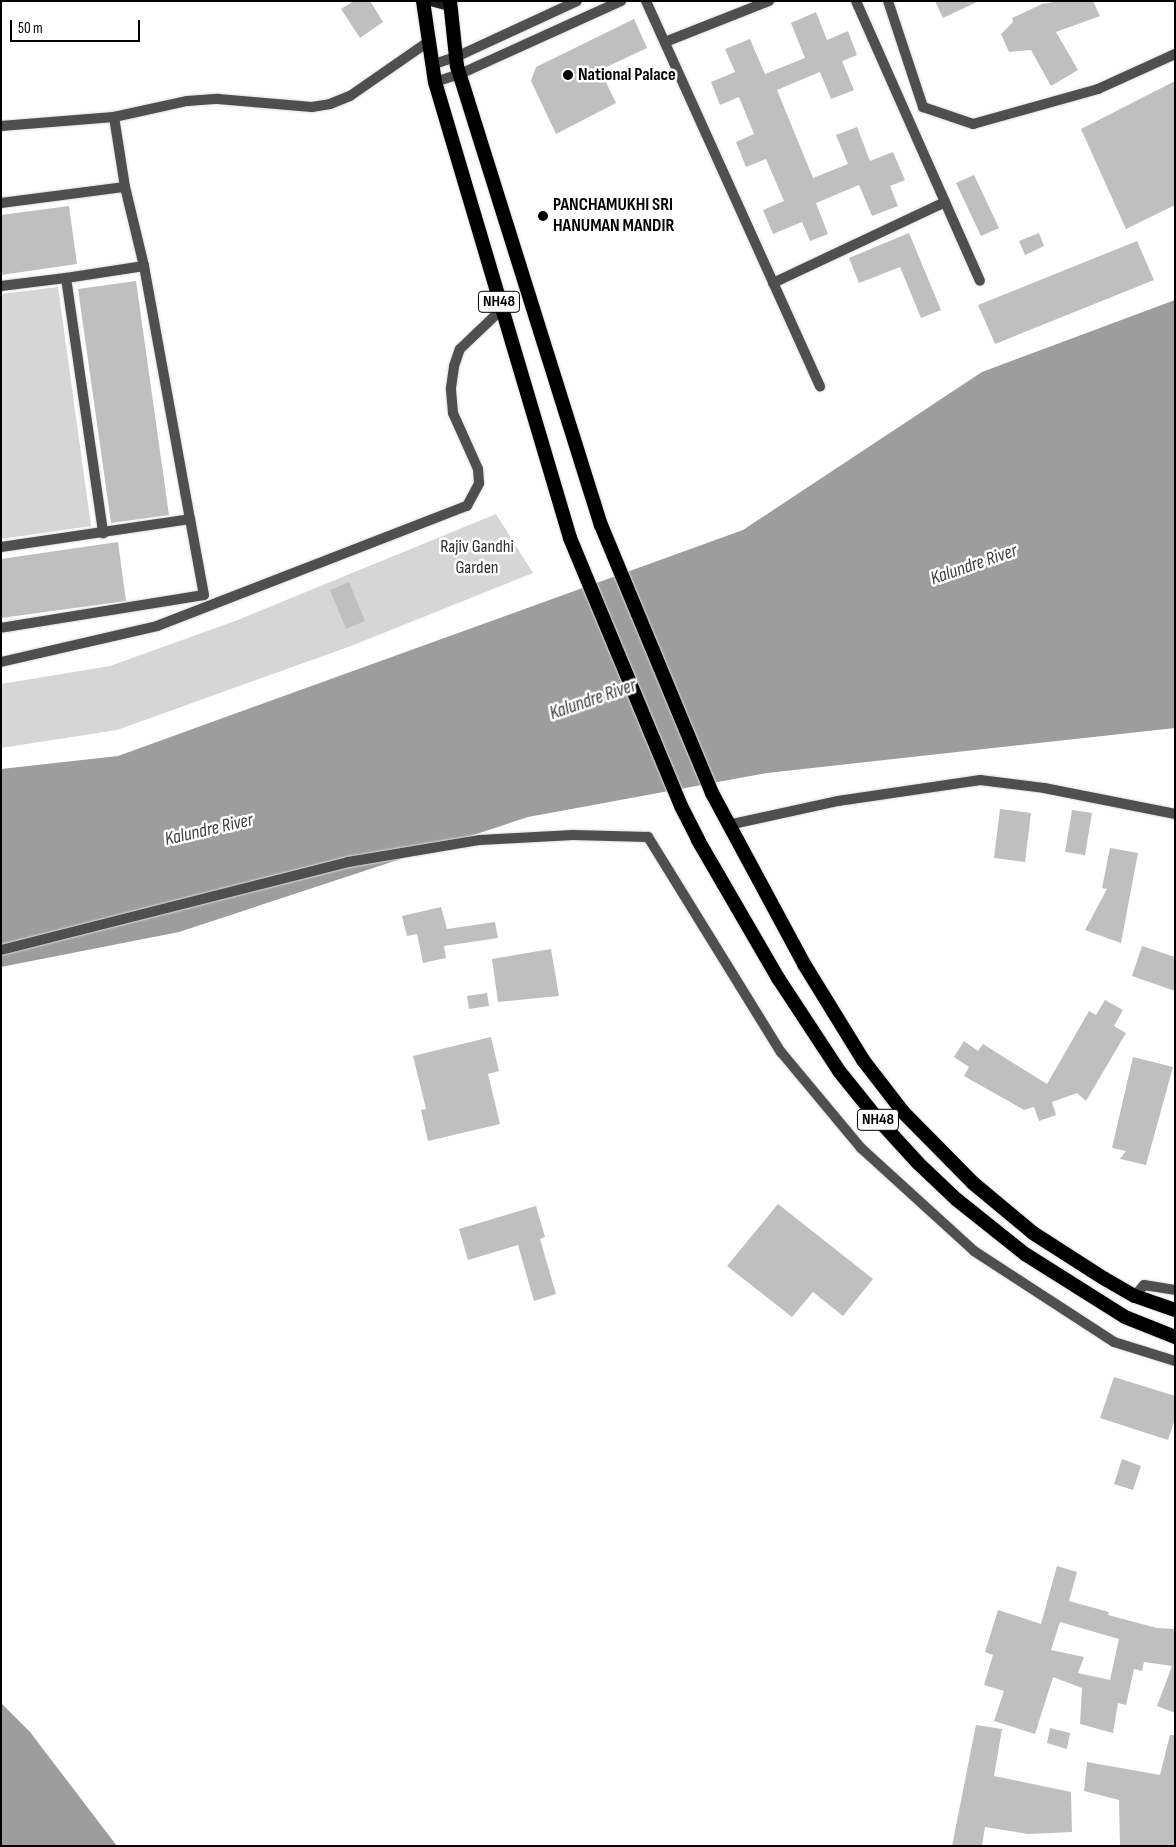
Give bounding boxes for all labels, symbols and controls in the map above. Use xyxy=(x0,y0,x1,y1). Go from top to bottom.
scale bar xyxy=(12,10,142,42)
text: 50 m xyxy=(18,19,43,38)
place label: National Palace xyxy=(578,64,676,86)
marker: National Palace xyxy=(562,69,574,81)
place label: PANCHAMUKHI SRI HANUMAN MANDIR xyxy=(553,195,674,238)
marker: PANCHAMUKHI SRI HANUMAN MANDIR xyxy=(537,210,549,222)
road number: NH48 xyxy=(478,288,520,316)
park label: Rajiv Gandhi Garden xyxy=(440,537,514,580)
water label: Kalundre River xyxy=(928,540,1020,590)
water label: Kalundre River xyxy=(547,675,639,725)
water label: Kalundre River xyxy=(163,809,255,851)
road number: NH48 xyxy=(857,1106,899,1134)

